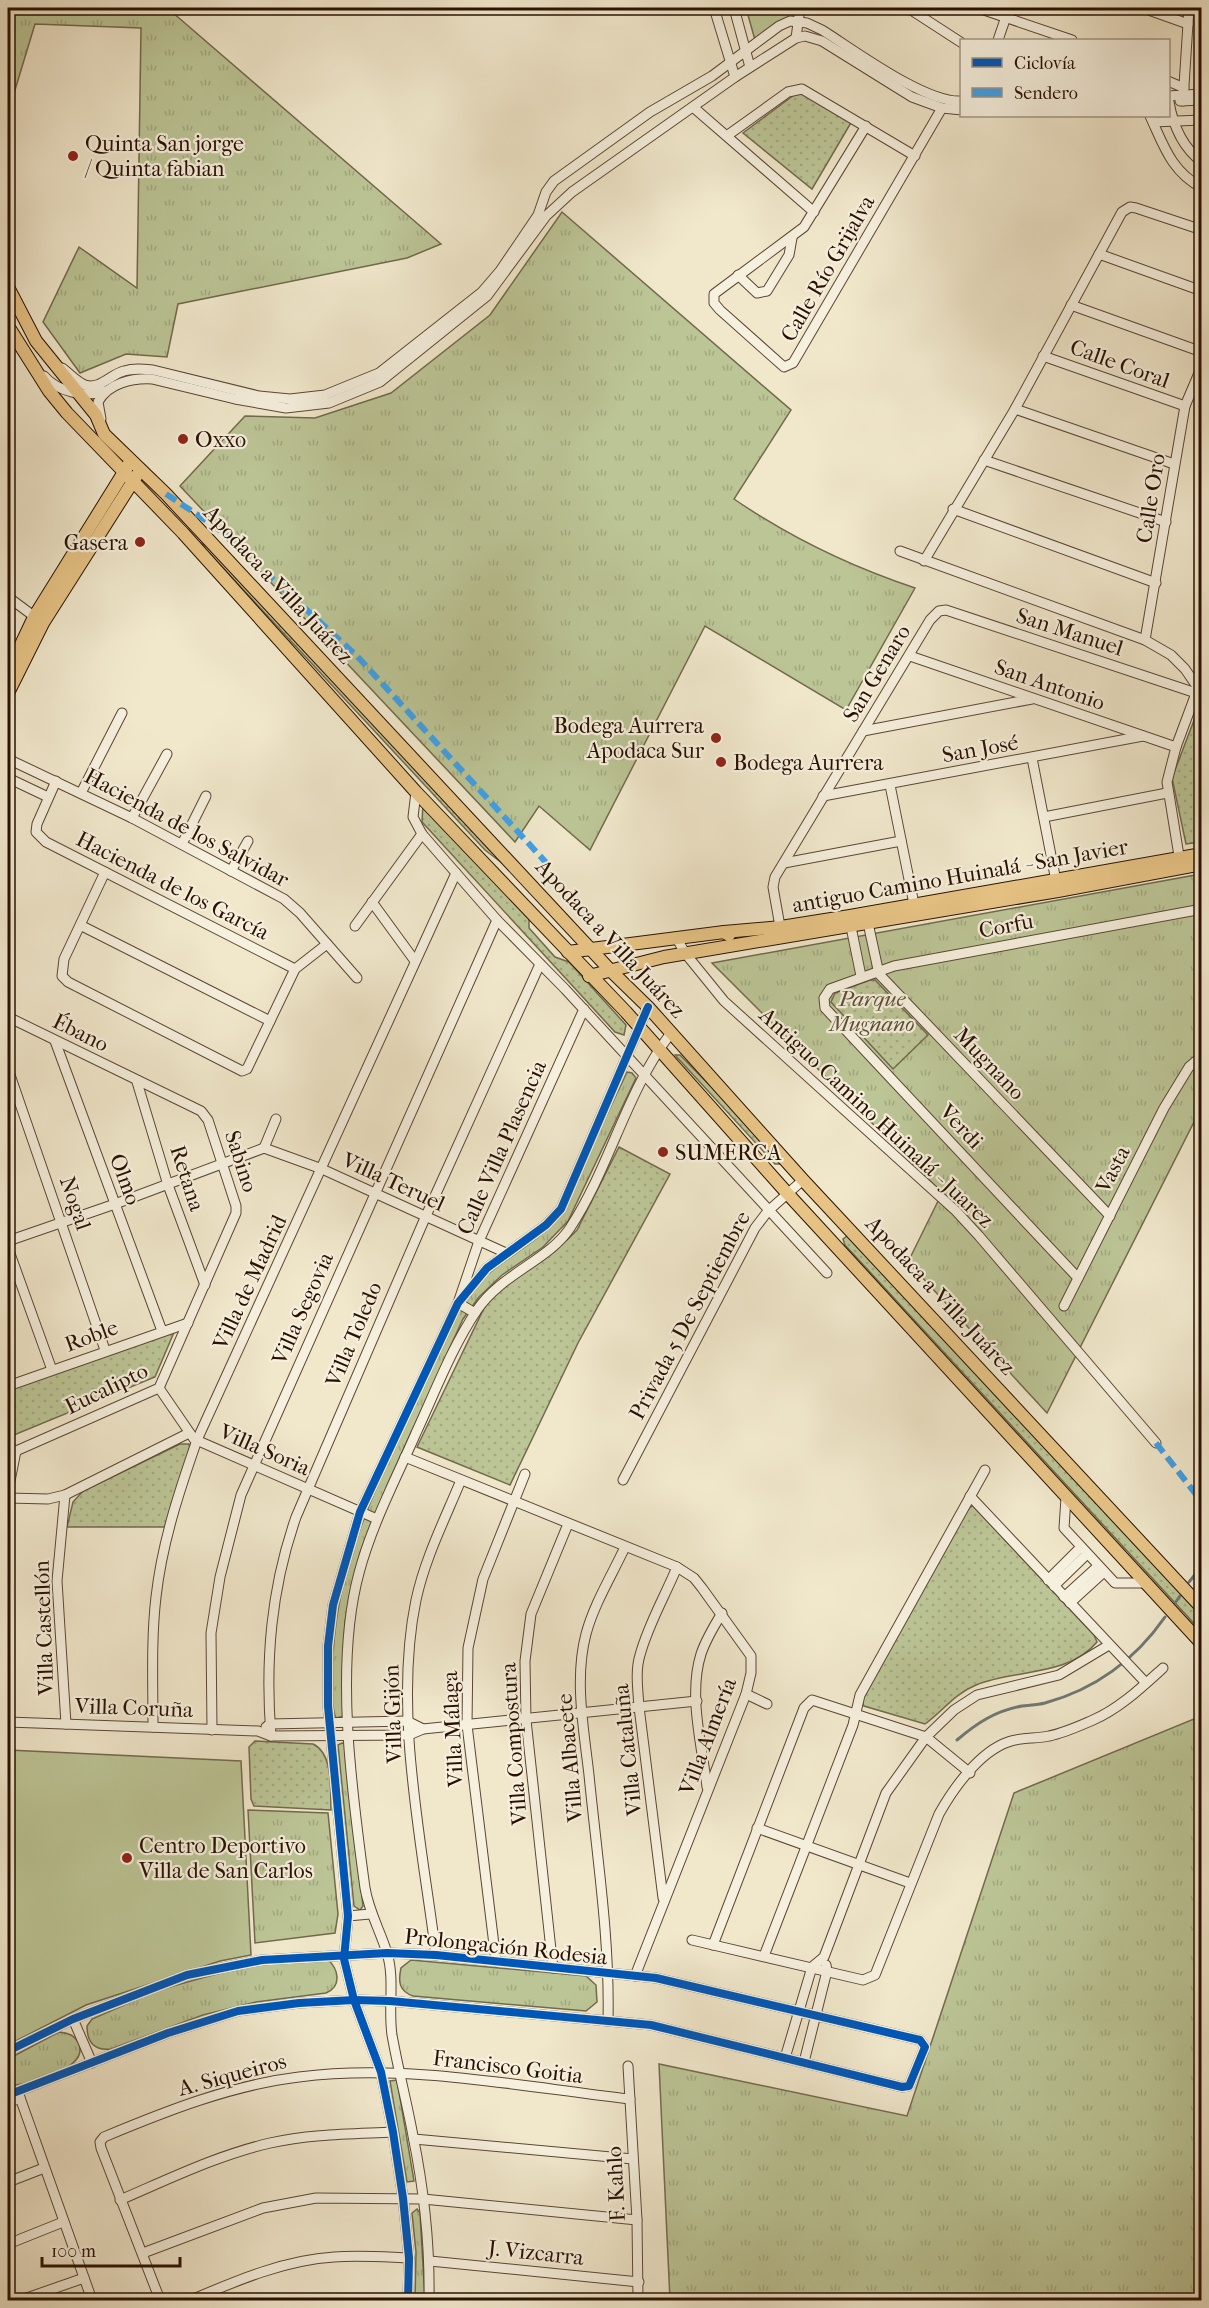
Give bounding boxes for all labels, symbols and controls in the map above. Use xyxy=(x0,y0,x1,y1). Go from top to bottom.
legend xyxy=(960,39,1170,117)
text: Ciclovía xyxy=(1014,53,1076,74)
text: Sendero xyxy=(1014,83,1078,104)
place label: Quinta San jorge / Quinta fabian xyxy=(84,131,244,182)
marker: Quinta San jorge / Quinta fabian xyxy=(66,149,80,163)
street label: Calle Río Grijalva xyxy=(775,190,881,346)
street label: Calle Coral xyxy=(1066,334,1173,394)
place label: Oxxo xyxy=(195,427,246,453)
marker: Oxxo xyxy=(176,432,190,446)
street label: Calle Oro xyxy=(1131,451,1171,545)
street label: Apodaca a Villa Juárez xyxy=(197,499,359,670)
place label: Gasera xyxy=(64,530,129,556)
marker: Gasera xyxy=(133,535,147,549)
street label: San Manuel xyxy=(1013,602,1127,661)
street label: San Genaro xyxy=(838,620,916,727)
street label: San Antonio xyxy=(991,654,1108,716)
place label: Bodega Aurrera Apodaca Sur xyxy=(554,713,705,764)
street label: San José xyxy=(940,729,1020,768)
marker: Bodega Aurrera Apodaca Sur xyxy=(709,731,723,745)
place label: Bodega Aurrera xyxy=(733,750,884,776)
marker: Bodega Aurrera xyxy=(714,755,728,769)
street label: Hacienda de los Salvidar xyxy=(80,763,294,893)
street label: Hacienda de los García xyxy=(72,826,274,946)
street label: antiguo Camino Huinalá - San Javier xyxy=(790,834,1131,918)
street label: Apodaca a Villa Juárez xyxy=(529,853,691,1024)
street label: Corfu xyxy=(977,908,1036,944)
park label: Parque Mugnano xyxy=(827,986,915,1037)
street label: Antiguo Camino Huinalá - Juarez xyxy=(753,1002,999,1233)
street label: Ébano xyxy=(48,1007,113,1058)
street label: Mugnano xyxy=(948,1022,1030,1105)
street label: Calle Villa Plasencia xyxy=(452,1055,552,1239)
street label: Verdi xyxy=(934,1098,989,1155)
street label: Sabino xyxy=(219,1127,263,1195)
place label: SUMERCA xyxy=(675,1140,782,1166)
street label: Vasta xyxy=(1090,1141,1136,1198)
street label: Retana xyxy=(164,1142,210,1215)
marker: SUMERCA xyxy=(656,1145,670,1159)
street label: Villa Teruel xyxy=(337,1146,449,1217)
street label: Olmo xyxy=(104,1150,146,1209)
street label: Nogal xyxy=(54,1173,96,1234)
street label: Privada 5 De Septiembre xyxy=(624,1207,756,1424)
street label: Villa de Madrid xyxy=(207,1210,293,1355)
street label: Apodaca a Villa Juárez xyxy=(859,1210,1021,1381)
street label: Villa Segovia xyxy=(266,1247,340,1370)
street label: Villa Toledo xyxy=(320,1278,388,1392)
street label: Roble xyxy=(61,1314,122,1358)
street label: Eucalipto xyxy=(61,1358,152,1420)
street label: Villa Soria xyxy=(214,1418,315,1482)
street label: Villa Castellón xyxy=(29,1560,59,1697)
street label: Villa Compostura xyxy=(495,1661,533,1827)
street label: Villa Gijón xyxy=(378,1664,408,1765)
street label: Villa Málaga xyxy=(437,1669,469,1789)
street label: Villa Almería xyxy=(673,1673,742,1800)
street label: Villa Cataluña xyxy=(608,1682,648,1818)
street label: Villa Albacete xyxy=(551,1692,589,1824)
street label: Villa Coruña xyxy=(73,1693,194,1723)
place label: Centro Deportivo Villa de San Carlos xyxy=(138,1833,313,1884)
marker: Centro Deportivo Villa de San Carlos xyxy=(120,1851,134,1865)
street label: Prolongación Rodesia xyxy=(403,1923,610,1971)
street label: Francisco Goitia xyxy=(431,2045,585,2089)
street label: A. Siqueiros xyxy=(174,2048,289,2102)
street label: F. Kahlo xyxy=(601,2145,631,2222)
scale bar xyxy=(42,2230,180,2268)
street label: J. Vizcarra xyxy=(485,2235,586,2271)
text: 100 m xyxy=(51,2241,96,2262)

